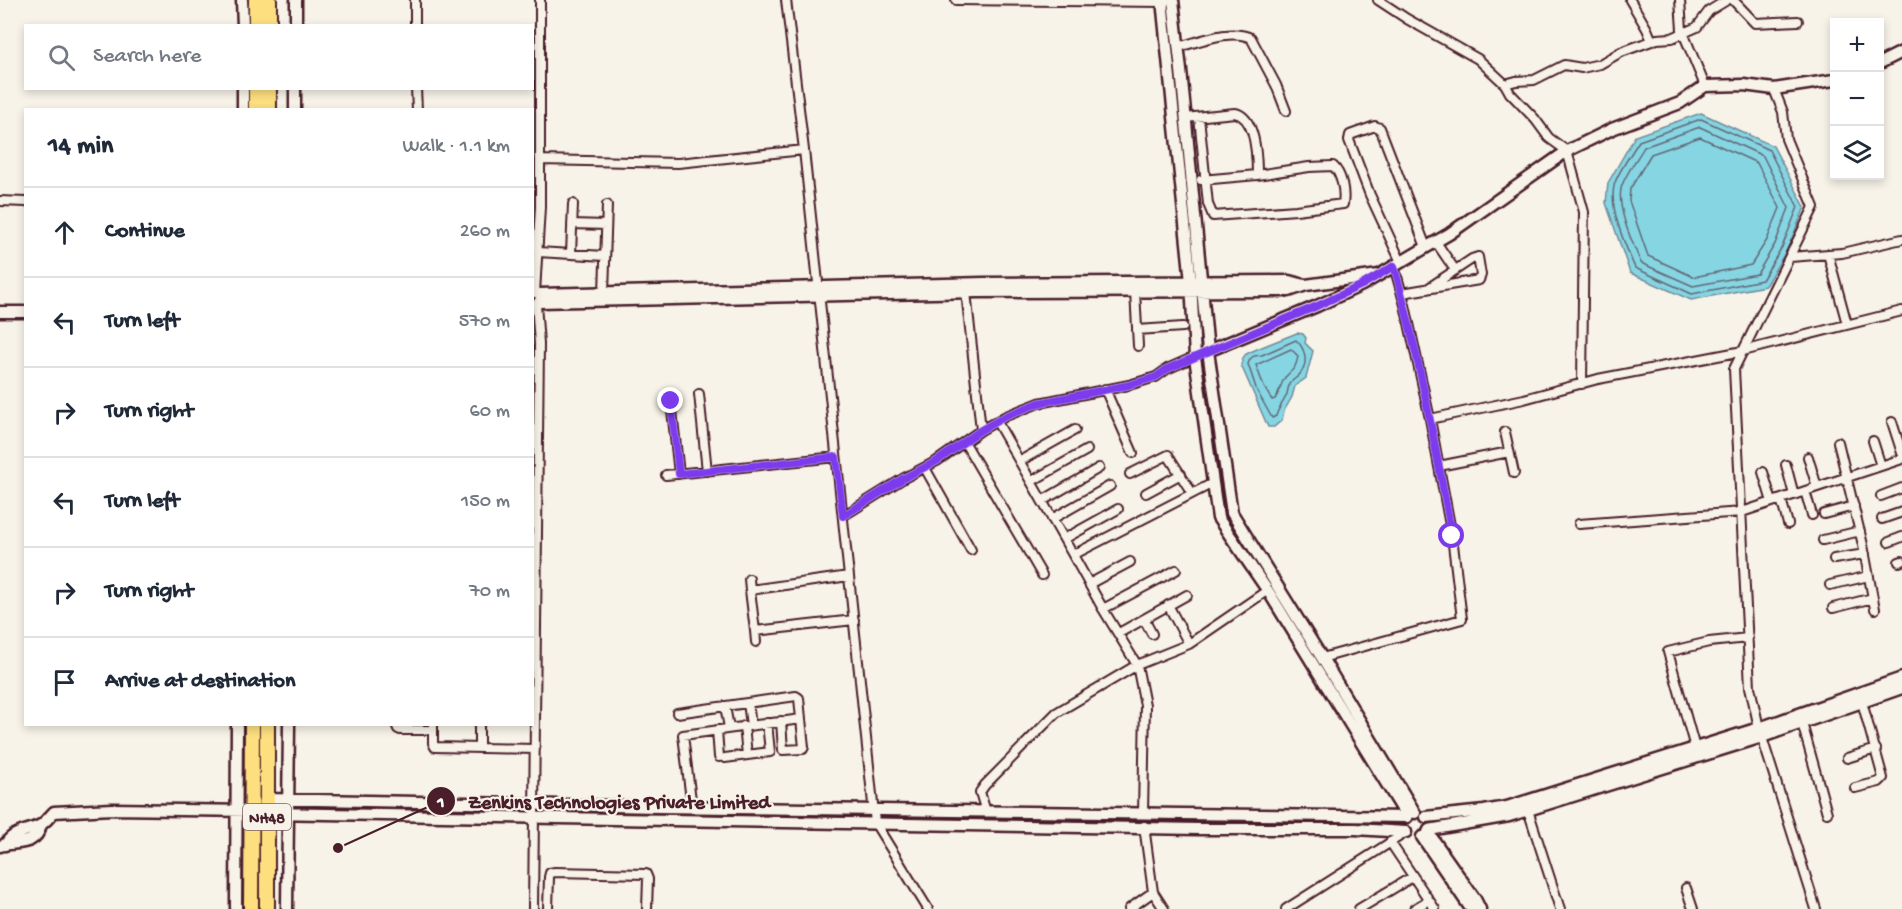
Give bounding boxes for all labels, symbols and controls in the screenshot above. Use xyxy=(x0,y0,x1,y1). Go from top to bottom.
map controls xyxy=(1830,18,1884,180)
button: + xyxy=(1830,18,1884,72)
search box xyxy=(24,24,534,90)
icon: search xyxy=(45,41,78,74)
text: Search here xyxy=(93,44,201,70)
button: − xyxy=(1830,72,1884,126)
button: layers xyxy=(1830,126,1884,180)
text: 14 min xyxy=(48,132,113,163)
text: Walk · 1.1 km xyxy=(403,136,510,159)
icon: ahead xyxy=(48,216,81,249)
text: Continue xyxy=(105,219,185,245)
text: 260 m xyxy=(460,221,510,244)
icon: left xyxy=(48,306,81,339)
text: Turn left xyxy=(105,309,179,335)
text: 570 m xyxy=(459,311,510,334)
route end xyxy=(657,387,683,413)
icon: right xyxy=(48,396,81,429)
text: Turn right xyxy=(105,399,193,425)
text: 60 m xyxy=(470,401,510,424)
icon: left xyxy=(48,486,81,519)
text: Turn left xyxy=(105,489,179,515)
text: 150 m xyxy=(461,491,510,514)
route start xyxy=(1438,522,1464,548)
icon: right xyxy=(48,576,81,609)
text: Turn right xyxy=(105,579,193,605)
text: 70 m xyxy=(469,581,510,604)
icon: arrive xyxy=(48,666,81,699)
text: Arrive at destination xyxy=(105,669,295,695)
callout: Zenkins Technologies Private Limited xyxy=(426,782,782,820)
text: 1 xyxy=(436,793,445,814)
text: Zenkins Technologies Private Limited xyxy=(468,793,772,816)
road number: NH48 xyxy=(243,804,291,830)

